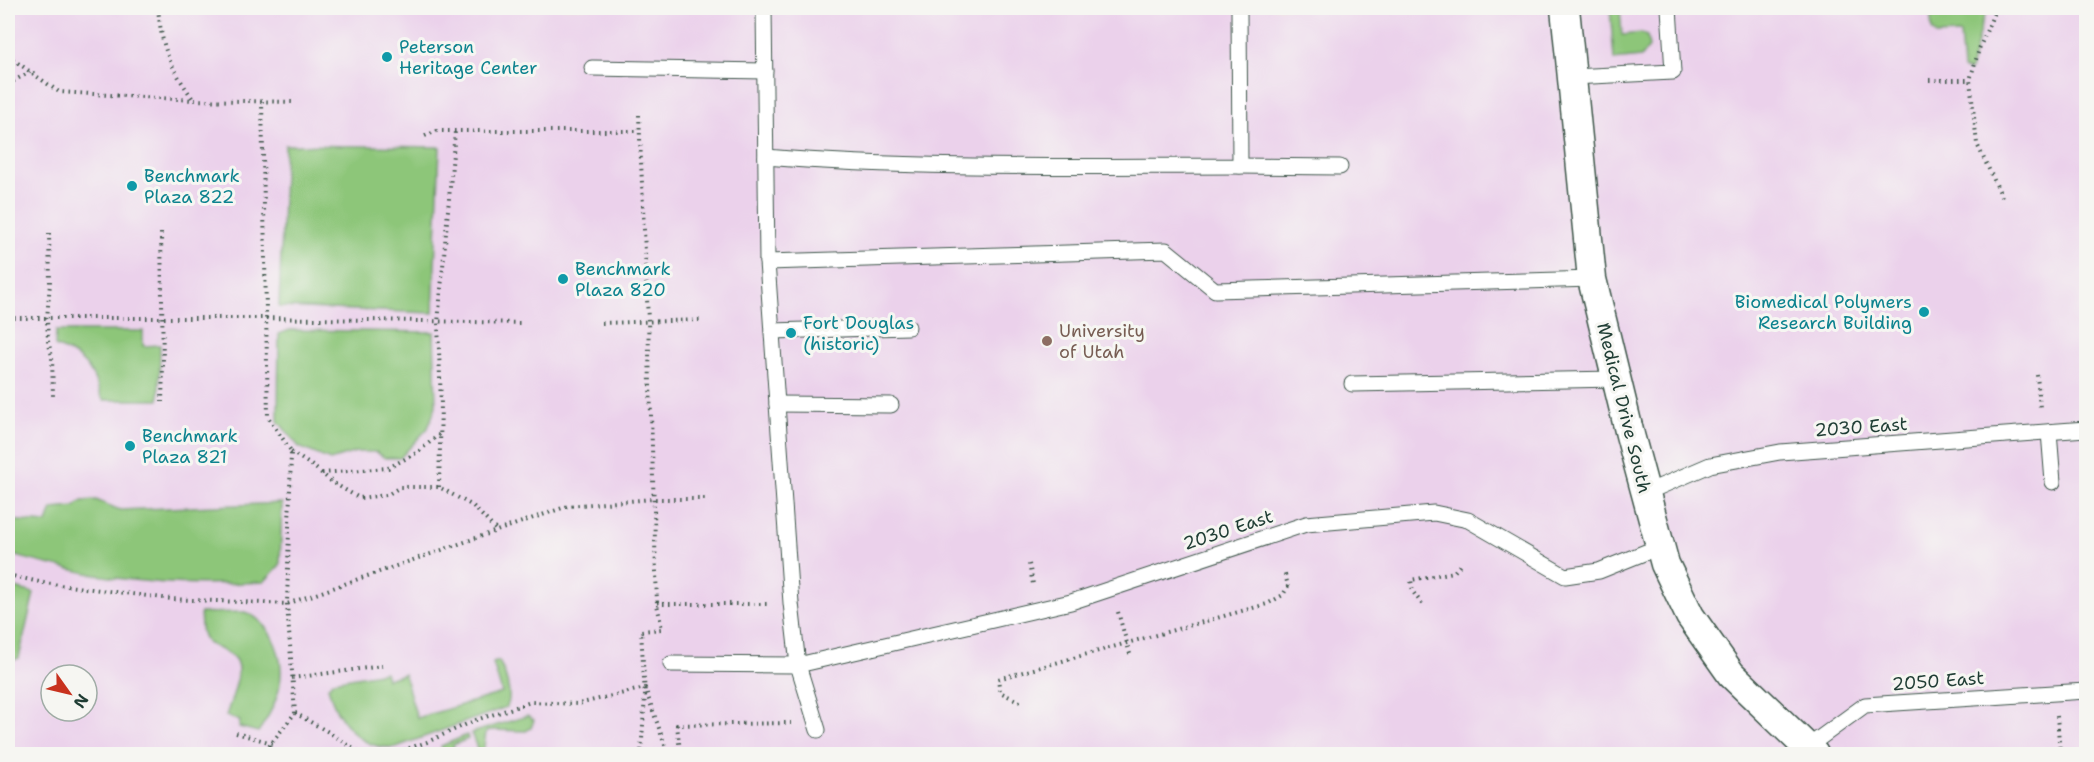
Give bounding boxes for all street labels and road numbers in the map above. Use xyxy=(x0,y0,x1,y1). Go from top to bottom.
street label: Medical Drive South xyxy=(1591,320,1657,496)
street label: 2030 East xyxy=(1814,412,1908,442)
street label: 2030 East xyxy=(1180,504,1276,556)
street label: 2050 East xyxy=(1891,666,1985,696)

